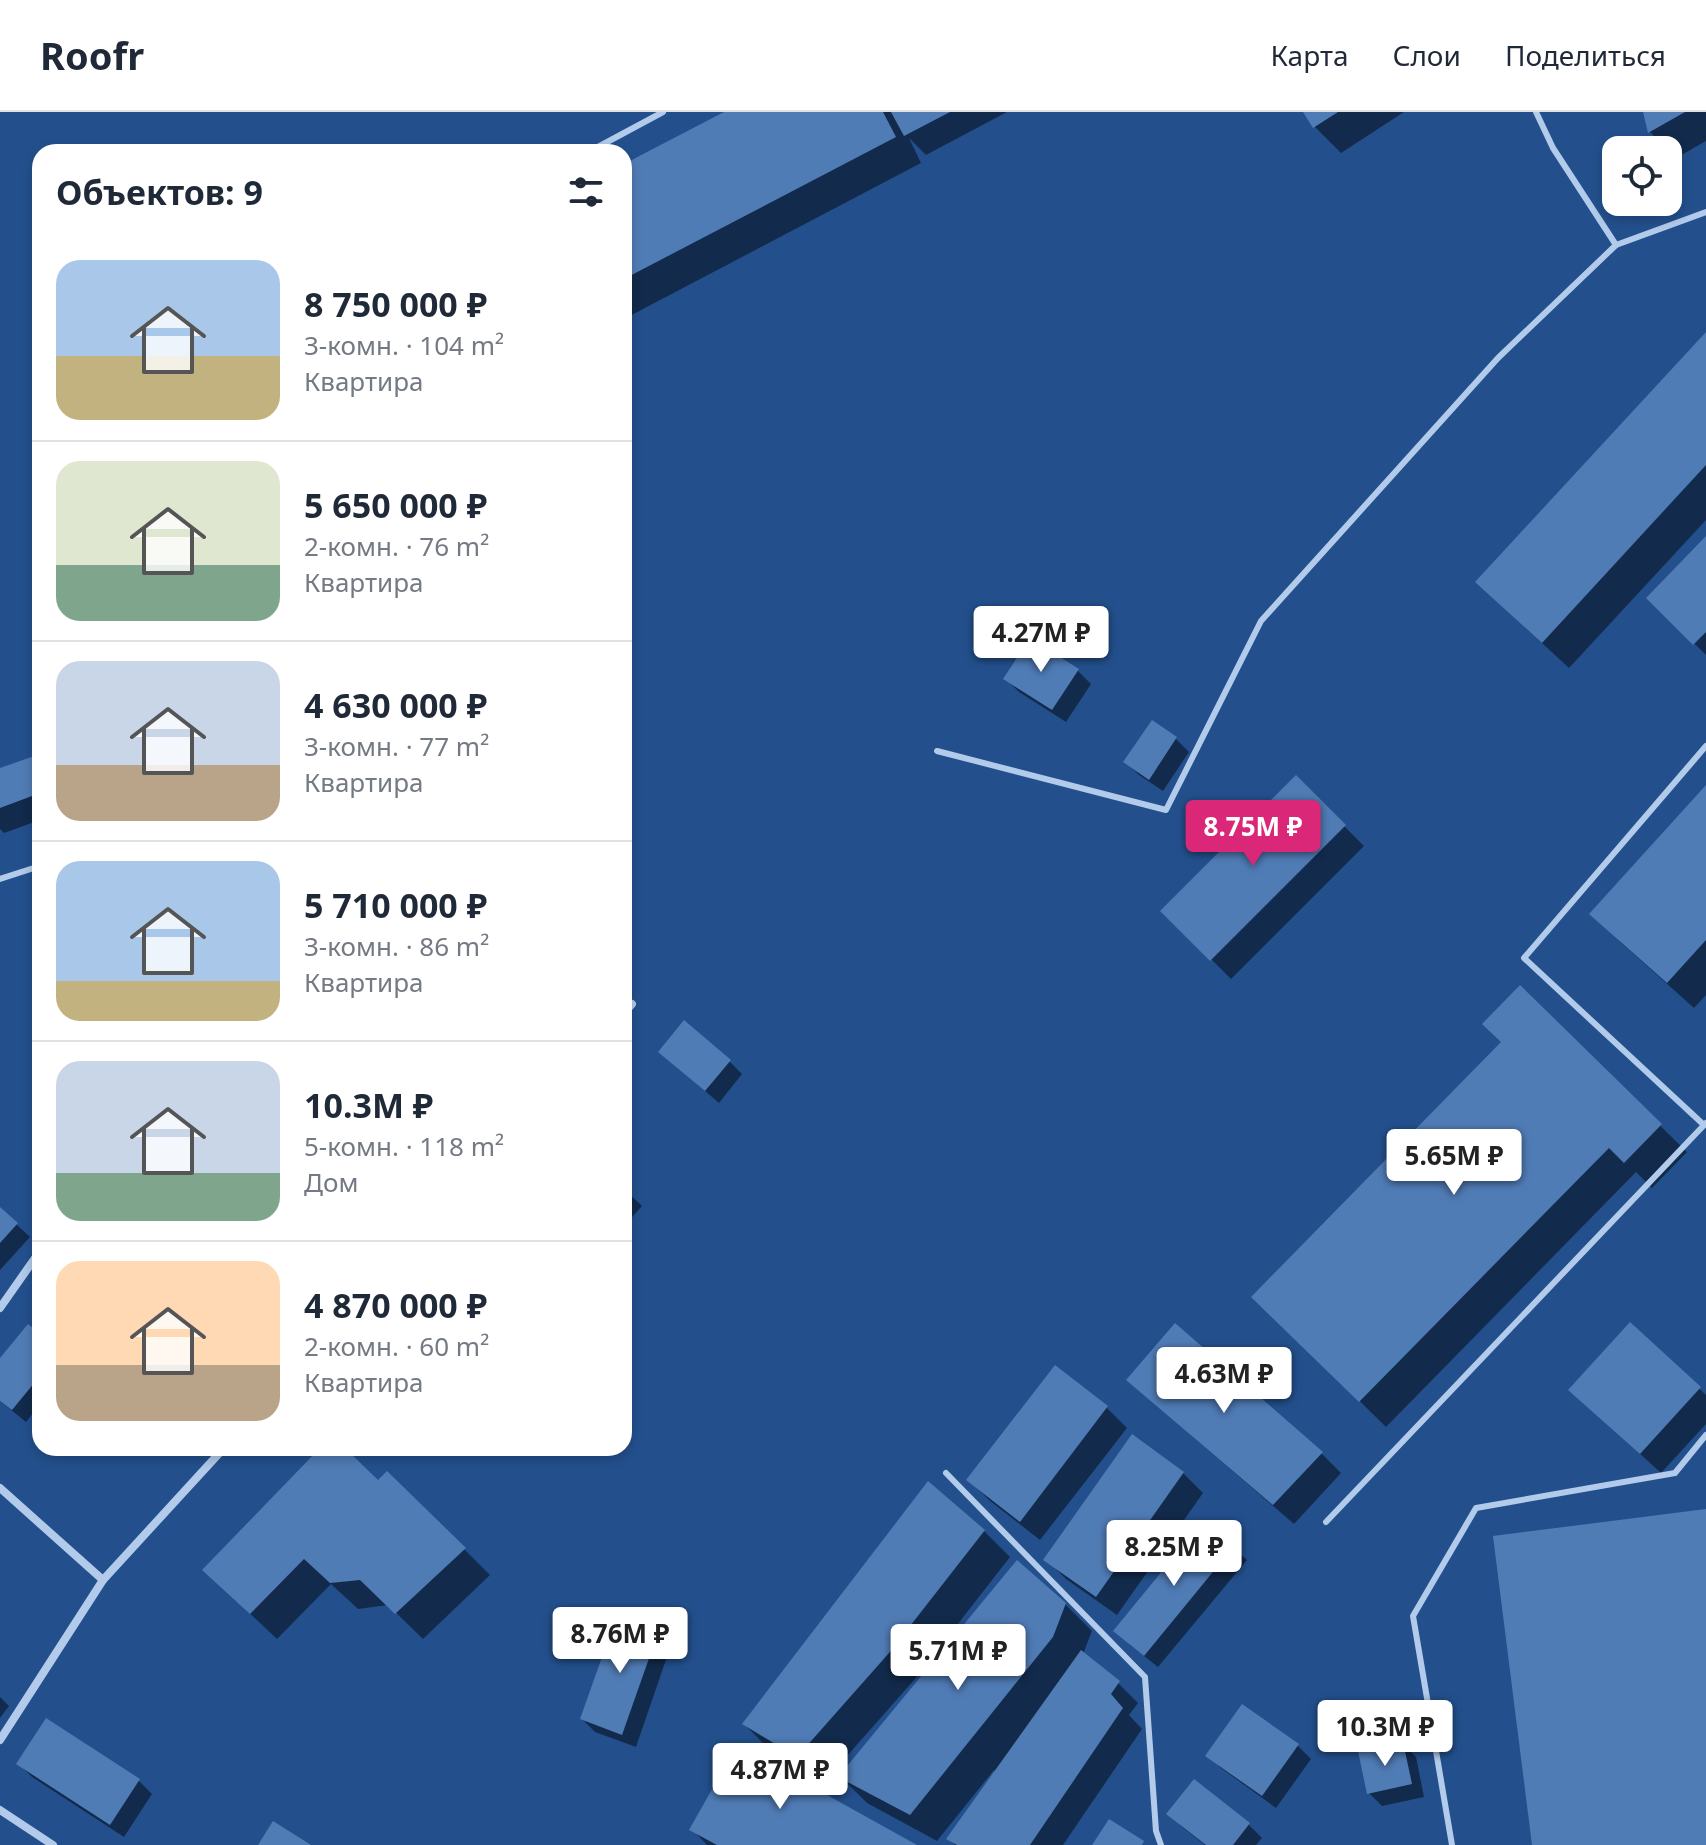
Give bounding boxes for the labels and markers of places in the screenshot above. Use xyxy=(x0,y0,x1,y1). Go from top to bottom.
pin: 4.27M ₽ xyxy=(967,606,1115,674)
pin: 8.75M ₽ xyxy=(1179,800,1327,868)
pin: 5.65M ₽ xyxy=(1380,1129,1528,1197)
pin: 4.63M ₽ xyxy=(1150,1347,1298,1415)
pin: 8.25M ₽ xyxy=(1100,1520,1248,1588)
pin: 8.76M ₽ xyxy=(546,1607,694,1675)
pin: 5.71M ₽ xyxy=(884,1624,1032,1692)
pin: 10.3M ₽ xyxy=(1311,1700,1459,1768)
pin: 4.87M ₽ xyxy=(706,1743,854,1811)

